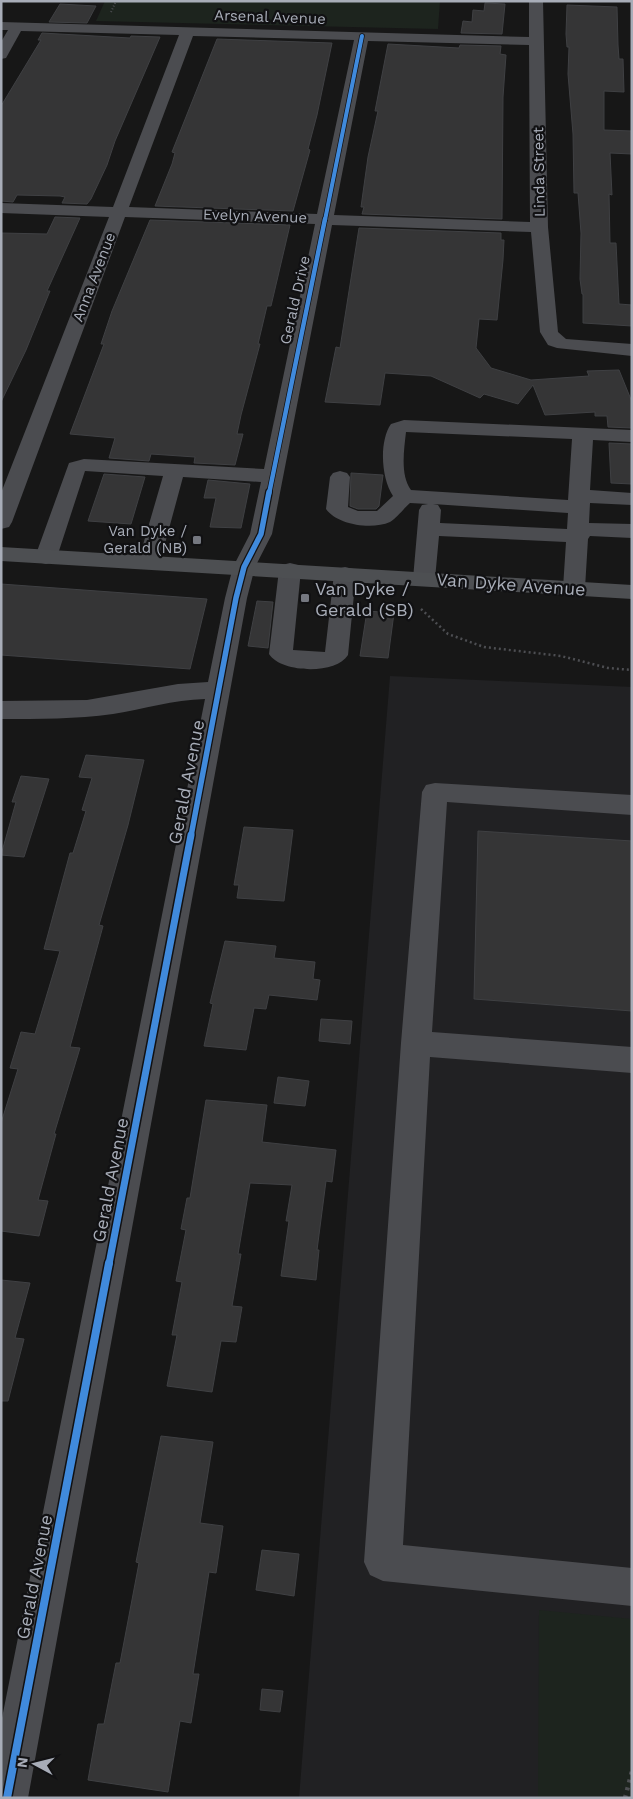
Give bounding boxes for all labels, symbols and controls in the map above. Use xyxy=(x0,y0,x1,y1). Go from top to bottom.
street label: Arsenal Avenue xyxy=(214,6,326,28)
street label: Linda Street xyxy=(529,126,549,217)
street label: Evelyn Avenue xyxy=(203,205,307,227)
street label: Anna Avenue xyxy=(69,230,119,324)
street label: Gerald Drive xyxy=(276,254,314,346)
place label: Van Dyke / Gerald (NB) xyxy=(103,522,187,557)
marker: Van Dyke / Gerald (NB) xyxy=(191,534,203,546)
street label: Van Dyke Avenue xyxy=(436,568,586,600)
place label: Van Dyke / Gerald (SB) xyxy=(315,578,413,620)
marker: Van Dyke / Gerald (SB) xyxy=(299,592,311,604)
street label: Gerald Avenue xyxy=(164,718,208,846)
street label: Gerald Avenue xyxy=(88,1116,132,1244)
street label: Gerald Avenue xyxy=(12,1513,56,1641)
north arrow xyxy=(10,1739,60,1789)
text: N xyxy=(14,1756,31,1769)

